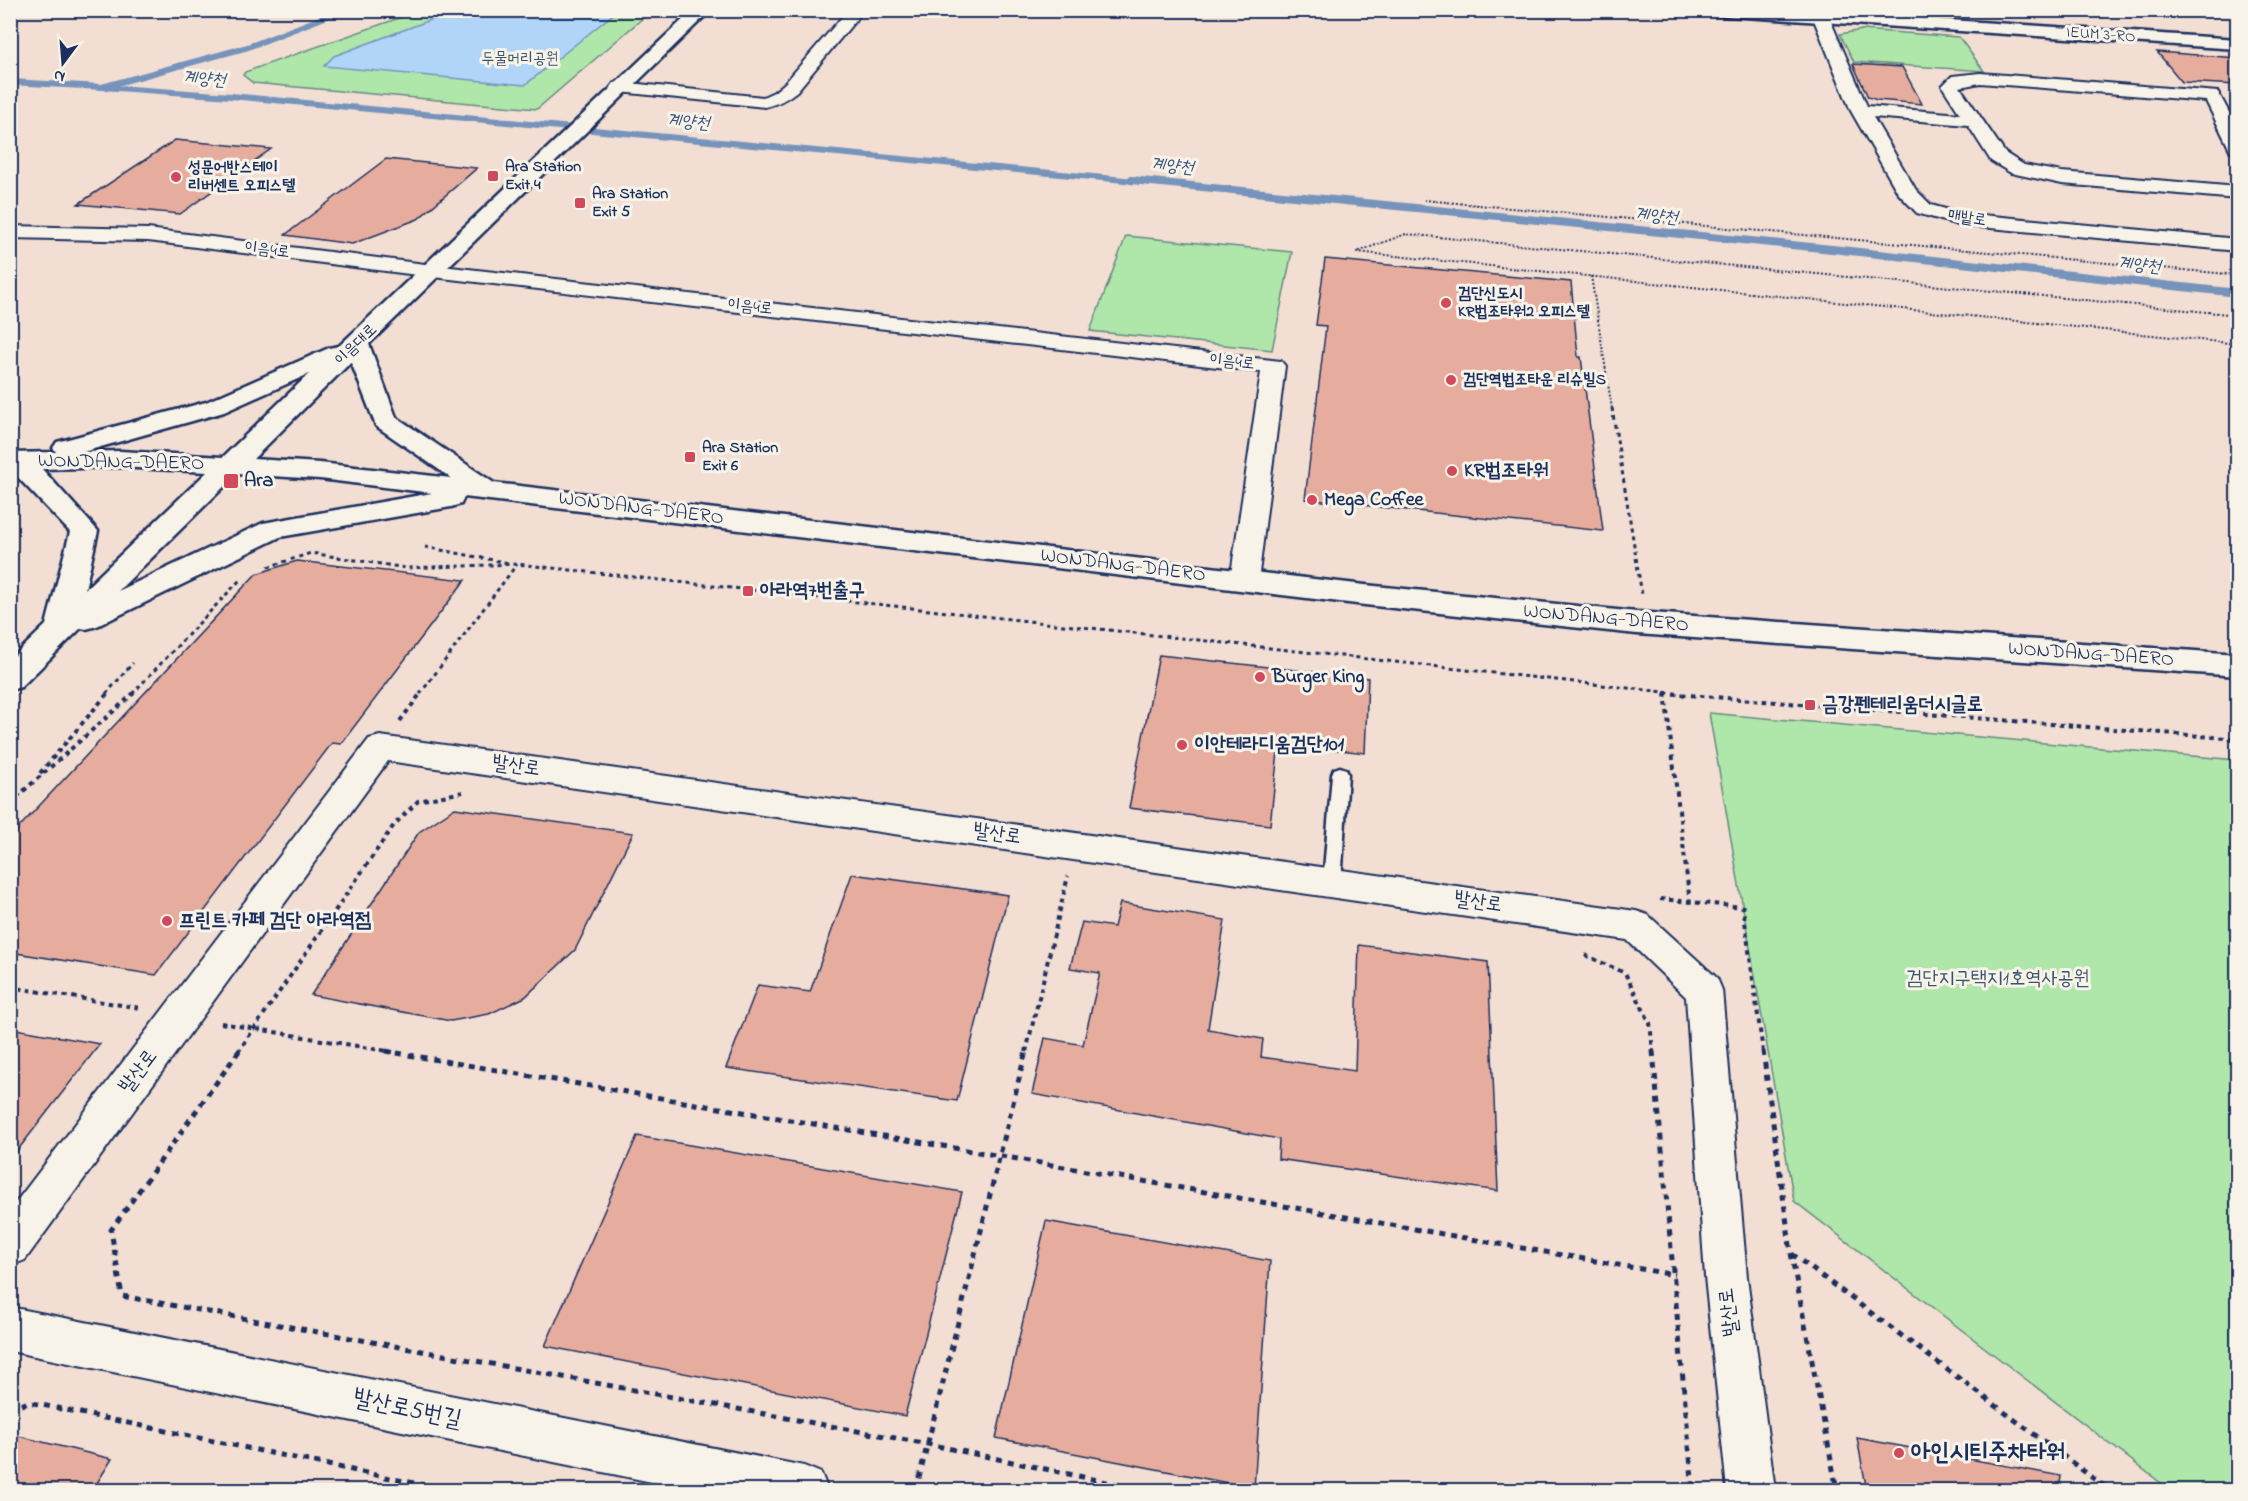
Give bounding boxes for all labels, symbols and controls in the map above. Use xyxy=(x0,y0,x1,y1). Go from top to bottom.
street label: IEUM 3-RO xyxy=(2066,21,2136,49)
north arrow xyxy=(33,33,93,93)
park label: 두물머리공원 xyxy=(481,47,559,71)
text: N xyxy=(51,62,68,89)
water label: 계양천 xyxy=(181,65,228,95)
water label: 계양천 xyxy=(665,108,712,138)
water label: 계양천 xyxy=(1149,152,1196,182)
place label: Ara Station Exit 4 xyxy=(505,155,581,197)
place label: 성문어반스테이 리버센트 오피스텔 xyxy=(188,156,296,198)
marker: Ara Station Exit 4 xyxy=(486,169,500,183)
marker: 성문어반스테이 리버센트 오피스텔 xyxy=(169,170,183,184)
place label: Ara Station Exit 5 xyxy=(592,182,668,224)
marker: Ara Station Exit 5 xyxy=(573,196,587,210)
water label: 계양천 xyxy=(1633,202,1680,232)
street label: 매밭로 xyxy=(1946,203,1988,233)
street label: 이음4로 xyxy=(243,235,291,265)
water label: 계양천 xyxy=(2116,251,2163,281)
place label: 검단신도시 KR법조타워2 오피스텔 xyxy=(1458,282,1591,324)
street label: 이음4로 xyxy=(726,293,774,321)
marker: 검단신도시 KR법조타워2 오피스텔 xyxy=(1439,296,1453,310)
street label: 이음대로 xyxy=(329,318,383,372)
street label: 이음4로 xyxy=(1208,348,1256,376)
place label: 검단역법조타운 리슈빌S xyxy=(1463,368,1606,392)
marker: 검단역법조타운 리슈빌S xyxy=(1444,373,1458,387)
place label: Ara Station Exit 6 xyxy=(702,436,778,478)
street label: WONDANG-DAERO xyxy=(38,447,204,479)
marker: Ara Station Exit 6 xyxy=(683,450,697,464)
place label: KR법조타워 xyxy=(1464,457,1549,486)
marker: KR법조타워 xyxy=(1445,464,1459,478)
place label: Ara xyxy=(244,467,274,496)
marker: Ara xyxy=(222,472,240,490)
street label: WONDANG-DAERO xyxy=(557,484,725,534)
place label: Mega Coffee xyxy=(1324,486,1425,516)
marker: Mega Coffee xyxy=(1305,493,1319,507)
street label: WONDANG-DAERO xyxy=(1039,541,1207,591)
place label: 아라역7번출구 xyxy=(760,577,865,606)
marker: 아라역7번출구 xyxy=(741,584,755,598)
street label: WONDANG-DAERO xyxy=(1522,597,1690,641)
street label: WONDANG-DAERO xyxy=(2007,635,2175,675)
place label: Burger King xyxy=(1271,663,1364,693)
marker: Burger King xyxy=(1253,670,1267,684)
place label: 금강펜테리움더시글로 xyxy=(1822,691,1983,720)
marker: 금강펜테리움더시글로 xyxy=(1803,698,1817,712)
place label: 이안테라디움검단101 xyxy=(1194,731,1345,760)
marker: 이안테라디움검단101 xyxy=(1175,738,1189,752)
street label: 발산로 xyxy=(490,749,542,785)
street label: 발산로 xyxy=(971,817,1023,853)
street label: 발산로 xyxy=(1452,885,1504,921)
place label: 프린트 카페 검단 아라역점 xyxy=(179,907,371,936)
marker: 프린트 카페 검단 아라역점 xyxy=(160,914,174,928)
park label: 검단지구택지1호역사공원 xyxy=(1906,965,2090,994)
street label: 발산로 xyxy=(113,1044,165,1100)
street label: 발산로 xyxy=(1713,1286,1747,1338)
street label: 발산로5번길 xyxy=(349,1381,465,1439)
place label: 아인시티주차타워 xyxy=(1911,1436,2066,1471)
marker: 아인시티주차타워 xyxy=(1892,1446,1906,1460)

